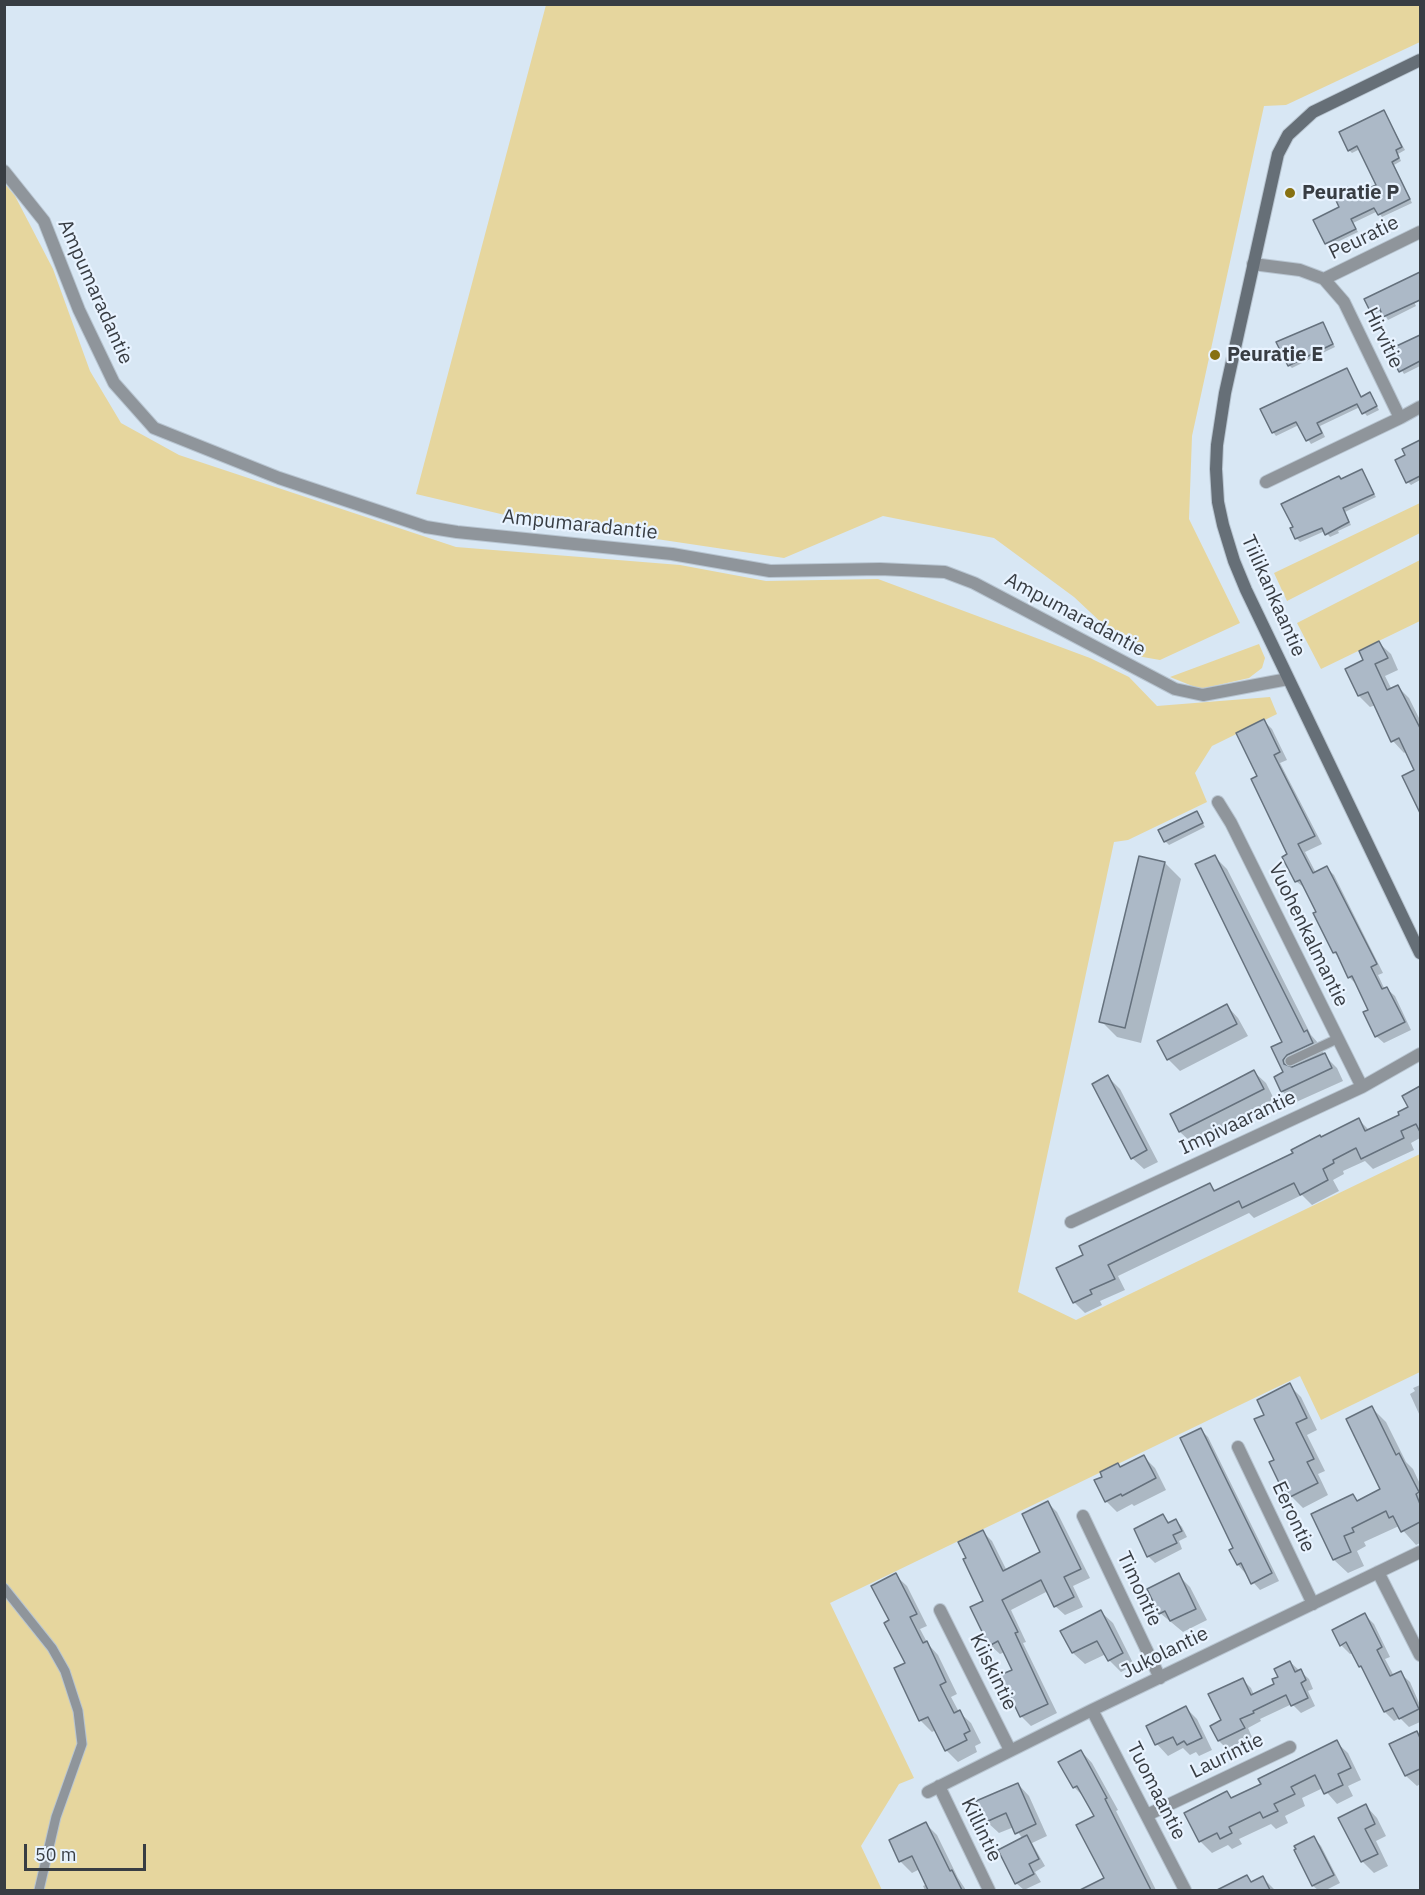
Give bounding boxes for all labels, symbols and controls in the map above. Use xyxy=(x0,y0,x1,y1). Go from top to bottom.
place label: Peuratie P xyxy=(1302,181,1399,205)
marker: Peuratie P xyxy=(1283,186,1297,200)
street label: Peuratie xyxy=(1325,211,1403,265)
street label: Ampumaradantie xyxy=(52,216,138,368)
street label: Hirvitie xyxy=(1358,304,1408,372)
place label: Peuratie E xyxy=(1227,343,1323,367)
marker: Peuratie E xyxy=(1208,348,1222,362)
street label: Ampumaradantie xyxy=(501,505,659,545)
street label: Tiilikankaantie xyxy=(1235,532,1311,660)
street label: Ampumaradantie xyxy=(1001,568,1149,662)
street label: Vuohenkalmantie xyxy=(1263,859,1353,1011)
street label: Impivaarantie xyxy=(1176,1086,1300,1160)
street label: Eerontie xyxy=(1266,1478,1320,1556)
street label: Timontie xyxy=(1111,1548,1167,1630)
street label: Jukolantie xyxy=(1118,1622,1212,1684)
street label: Kiiskintie xyxy=(964,1630,1022,1714)
street label: Laurintie xyxy=(1186,1728,1268,1784)
street label: Tuomaantie xyxy=(1121,1738,1191,1844)
street label: Killintie xyxy=(955,1794,1007,1866)
scale bar xyxy=(27,1832,148,1870)
text: 50 m xyxy=(35,1843,77,1866)

